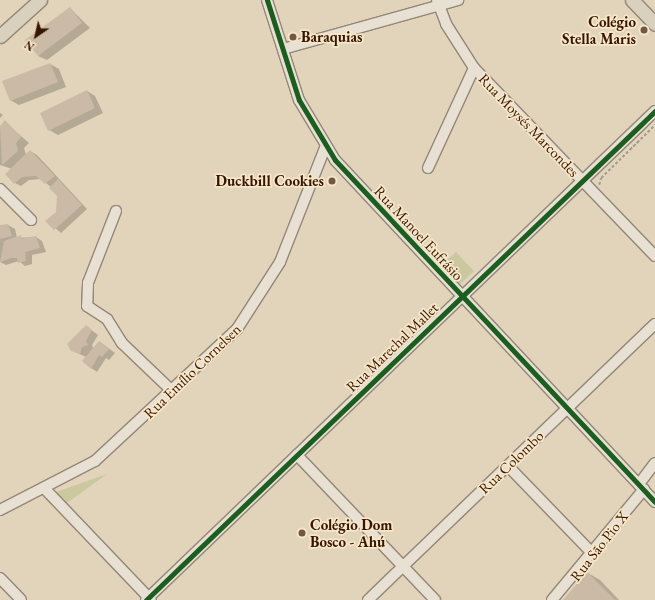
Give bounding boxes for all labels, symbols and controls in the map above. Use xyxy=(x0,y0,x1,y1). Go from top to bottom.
place label: Colégio Stella Maris xyxy=(562,12,636,47)
north arrow xyxy=(16,16,56,56)
marker: Colégio Stella Maris xyxy=(639,25,649,35)
place label: Baraquias xyxy=(301,28,362,46)
marker: Baraquias xyxy=(288,32,298,42)
text: N xyxy=(22,38,37,54)
street label: Rua Moysés Marcondes xyxy=(475,70,583,180)
place label: Duckbill Cookies xyxy=(216,172,324,190)
marker: Duckbill Cookies xyxy=(327,176,337,186)
street label: Rua Manoel Eufrásio xyxy=(371,182,467,284)
street label: Rua Marechal Mallet xyxy=(342,299,442,395)
street label: Rua Emílio Cornelsen xyxy=(140,320,244,422)
street label: Rua Colombo xyxy=(475,427,547,497)
street label: Rua São Pio X xyxy=(566,507,632,585)
place label: Colégio Dom Bosco - Ahú xyxy=(310,515,392,550)
marker: Colégio Dom Bosco - Ahú xyxy=(297,528,307,538)

